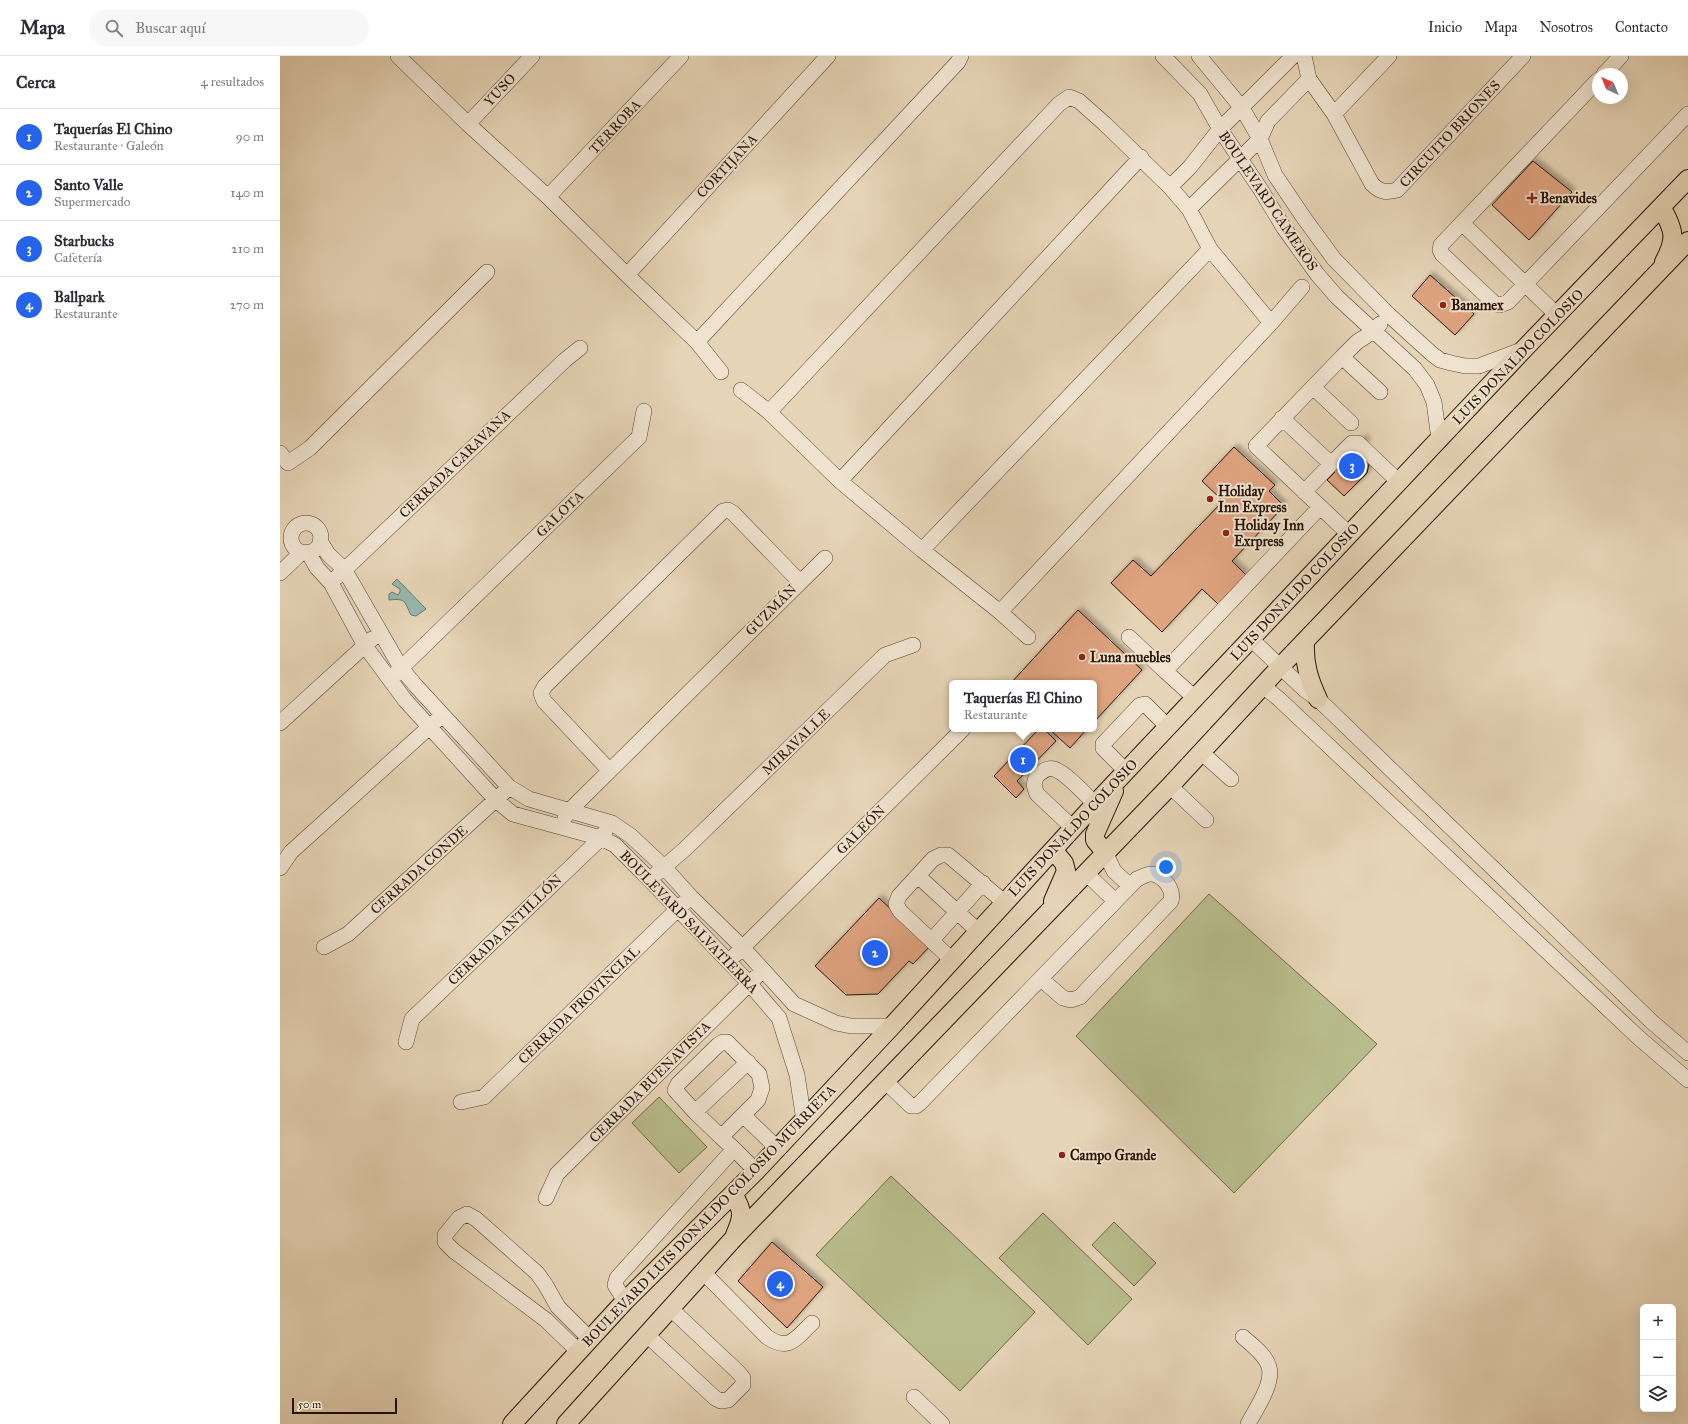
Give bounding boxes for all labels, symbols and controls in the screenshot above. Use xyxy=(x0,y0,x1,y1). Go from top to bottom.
search box xyxy=(89,10,369,46)
text: Mapa xyxy=(20,16,65,39)
icon: search xyxy=(103,17,125,39)
text: Buscar aquí xyxy=(135,19,206,37)
text: Inicio xyxy=(1428,19,1462,36)
text: Mapa xyxy=(1484,19,1517,36)
text: Nosotros xyxy=(1539,19,1593,36)
text: Contacto xyxy=(1615,19,1668,36)
north arrow xyxy=(1592,68,1628,104)
street label: YUSO xyxy=(481,70,519,110)
text: Cerca xyxy=(16,72,55,93)
text: 4 resultados xyxy=(201,74,264,90)
street label: CIRCUITO BRIONES xyxy=(1396,77,1504,191)
street label: TERROBA xyxy=(586,96,645,158)
text: Taquerías El Chino xyxy=(54,120,172,138)
street label: BOULEVARD CAMEROS xyxy=(1215,128,1321,274)
text: 1 xyxy=(26,129,32,145)
text: 90 m xyxy=(236,129,264,145)
street label: CORTIJANA xyxy=(693,130,762,202)
text: Restaurante · Galeón xyxy=(54,138,164,154)
text: Santo Valle xyxy=(54,176,123,194)
text: 2 xyxy=(26,185,32,201)
text: 140 m xyxy=(230,185,264,201)
place label: Benavides xyxy=(1540,190,1597,207)
marker: Benavides xyxy=(1527,193,1537,203)
text: Supermercado xyxy=(54,194,130,210)
text: Starbucks xyxy=(54,232,114,250)
text: 3 xyxy=(26,241,32,257)
text: 210 m xyxy=(231,241,264,257)
text: Cafetería xyxy=(54,250,102,266)
street label: LUIS DONALDO COLOSIO xyxy=(1449,286,1587,428)
text: Ballpark xyxy=(54,288,105,306)
text: 4 xyxy=(25,297,33,313)
text: 270 m xyxy=(230,297,264,313)
place label: Banamex xyxy=(1451,297,1504,314)
marker: Banamex xyxy=(1438,300,1448,310)
text: Restaurante xyxy=(54,306,118,322)
street label: CERRADA CARAVANA xyxy=(396,406,515,522)
pin: 3 xyxy=(1339,451,1365,481)
place label: Holiday Inn Express xyxy=(1218,483,1287,517)
street label: GALOTA xyxy=(533,487,588,541)
marker: Holiday Inn Express xyxy=(1205,494,1215,504)
place label: Holiday Inn Exrpress xyxy=(1234,517,1305,551)
street label: LUIS DONALDO COLOSIO xyxy=(1227,520,1363,664)
marker: Holiday Inn Exrpress xyxy=(1221,528,1231,538)
street label: GUZMÁN xyxy=(740,579,800,639)
place label: Luna muebles xyxy=(1090,649,1171,666)
marker: Luna muebles xyxy=(1077,652,1087,662)
popup xyxy=(949,680,1097,732)
text: Taquerías El Chino xyxy=(964,689,1082,707)
street label: MIRAVALLE xyxy=(759,705,833,779)
text: Restaurante xyxy=(964,707,1027,723)
pin: 1 xyxy=(1010,745,1036,775)
street label: LUIS DONALDO COLOSIO xyxy=(1005,756,1141,900)
street label: GALEÓN xyxy=(832,800,889,858)
street label: CERRADA CONDE xyxy=(367,822,471,918)
street label: BOULEVARD SALVATIERRA xyxy=(616,847,762,998)
your location xyxy=(1156,857,1176,877)
street label: CERRADA ANTILLÓN xyxy=(443,870,566,989)
pin: 2 xyxy=(862,938,888,968)
street label: CERRADA PROVINCIAL xyxy=(515,942,644,1068)
street label: CERRADA BUENAVISTA xyxy=(586,1017,715,1146)
street label: BOULEVARD LUIS DONALDO COLOSIO MURRIETA xyxy=(579,1081,840,1351)
place label: Campo Grande xyxy=(1070,1147,1156,1165)
marker: Campo Grande xyxy=(1057,1150,1067,1160)
pin: 4 xyxy=(767,1269,793,1299)
map controls xyxy=(1640,1304,1676,1412)
button: + xyxy=(1640,1304,1676,1340)
button: − xyxy=(1640,1340,1676,1376)
button: layers xyxy=(1640,1376,1676,1412)
scale bar xyxy=(292,1396,397,1415)
text: 50 m xyxy=(298,1398,321,1411)

